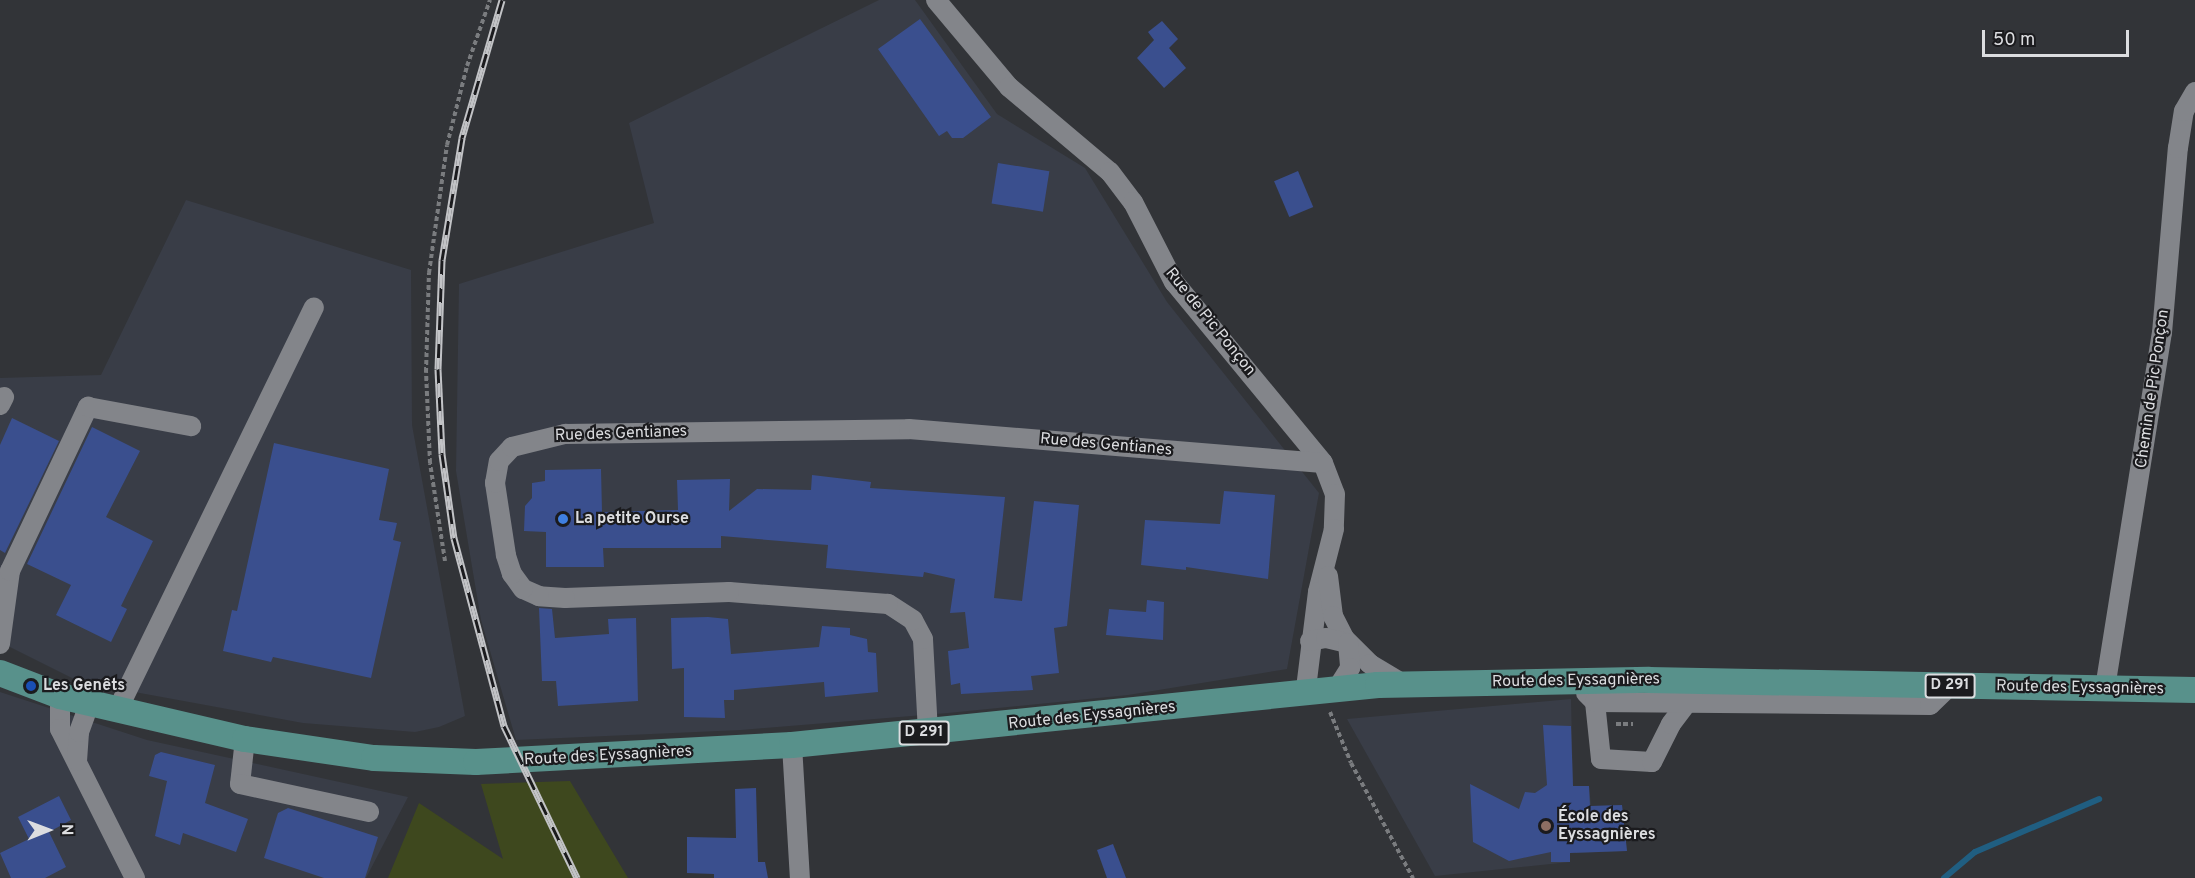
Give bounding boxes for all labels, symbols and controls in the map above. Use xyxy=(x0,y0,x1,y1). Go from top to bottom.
scale bar xyxy=(1985,18,2132,56)
text: 50 m xyxy=(1993,29,2035,52)
street label: Rue de Pic Ponçon xyxy=(1161,264,1259,380)
street label: Chemin de Pic Ponçon xyxy=(2132,308,2174,470)
street label: Rue des Gentianes xyxy=(554,422,688,446)
street label: Rue des Gentianes xyxy=(1039,430,1173,460)
place label: La petite Ourse xyxy=(575,509,689,529)
marker: La petite Ourse xyxy=(556,512,570,526)
street label: Route des Eyssagnières xyxy=(1492,670,1660,692)
road number: D 291 xyxy=(1924,674,1976,698)
place label: Les Genêts xyxy=(43,676,125,696)
street label: Route des Eyssagnières xyxy=(1996,677,2164,699)
marker: Les Genêts xyxy=(24,679,38,693)
street label: Route des Eyssagnières xyxy=(1007,698,1177,734)
road number: D 291 xyxy=(898,721,950,745)
street label: Route des Eyssagnières xyxy=(524,742,692,770)
north arrow xyxy=(18,800,78,860)
place label: École des Eyssagnières xyxy=(1558,807,1656,845)
marker: École des Eyssagnières xyxy=(1539,819,1553,833)
text: N xyxy=(56,824,76,836)

